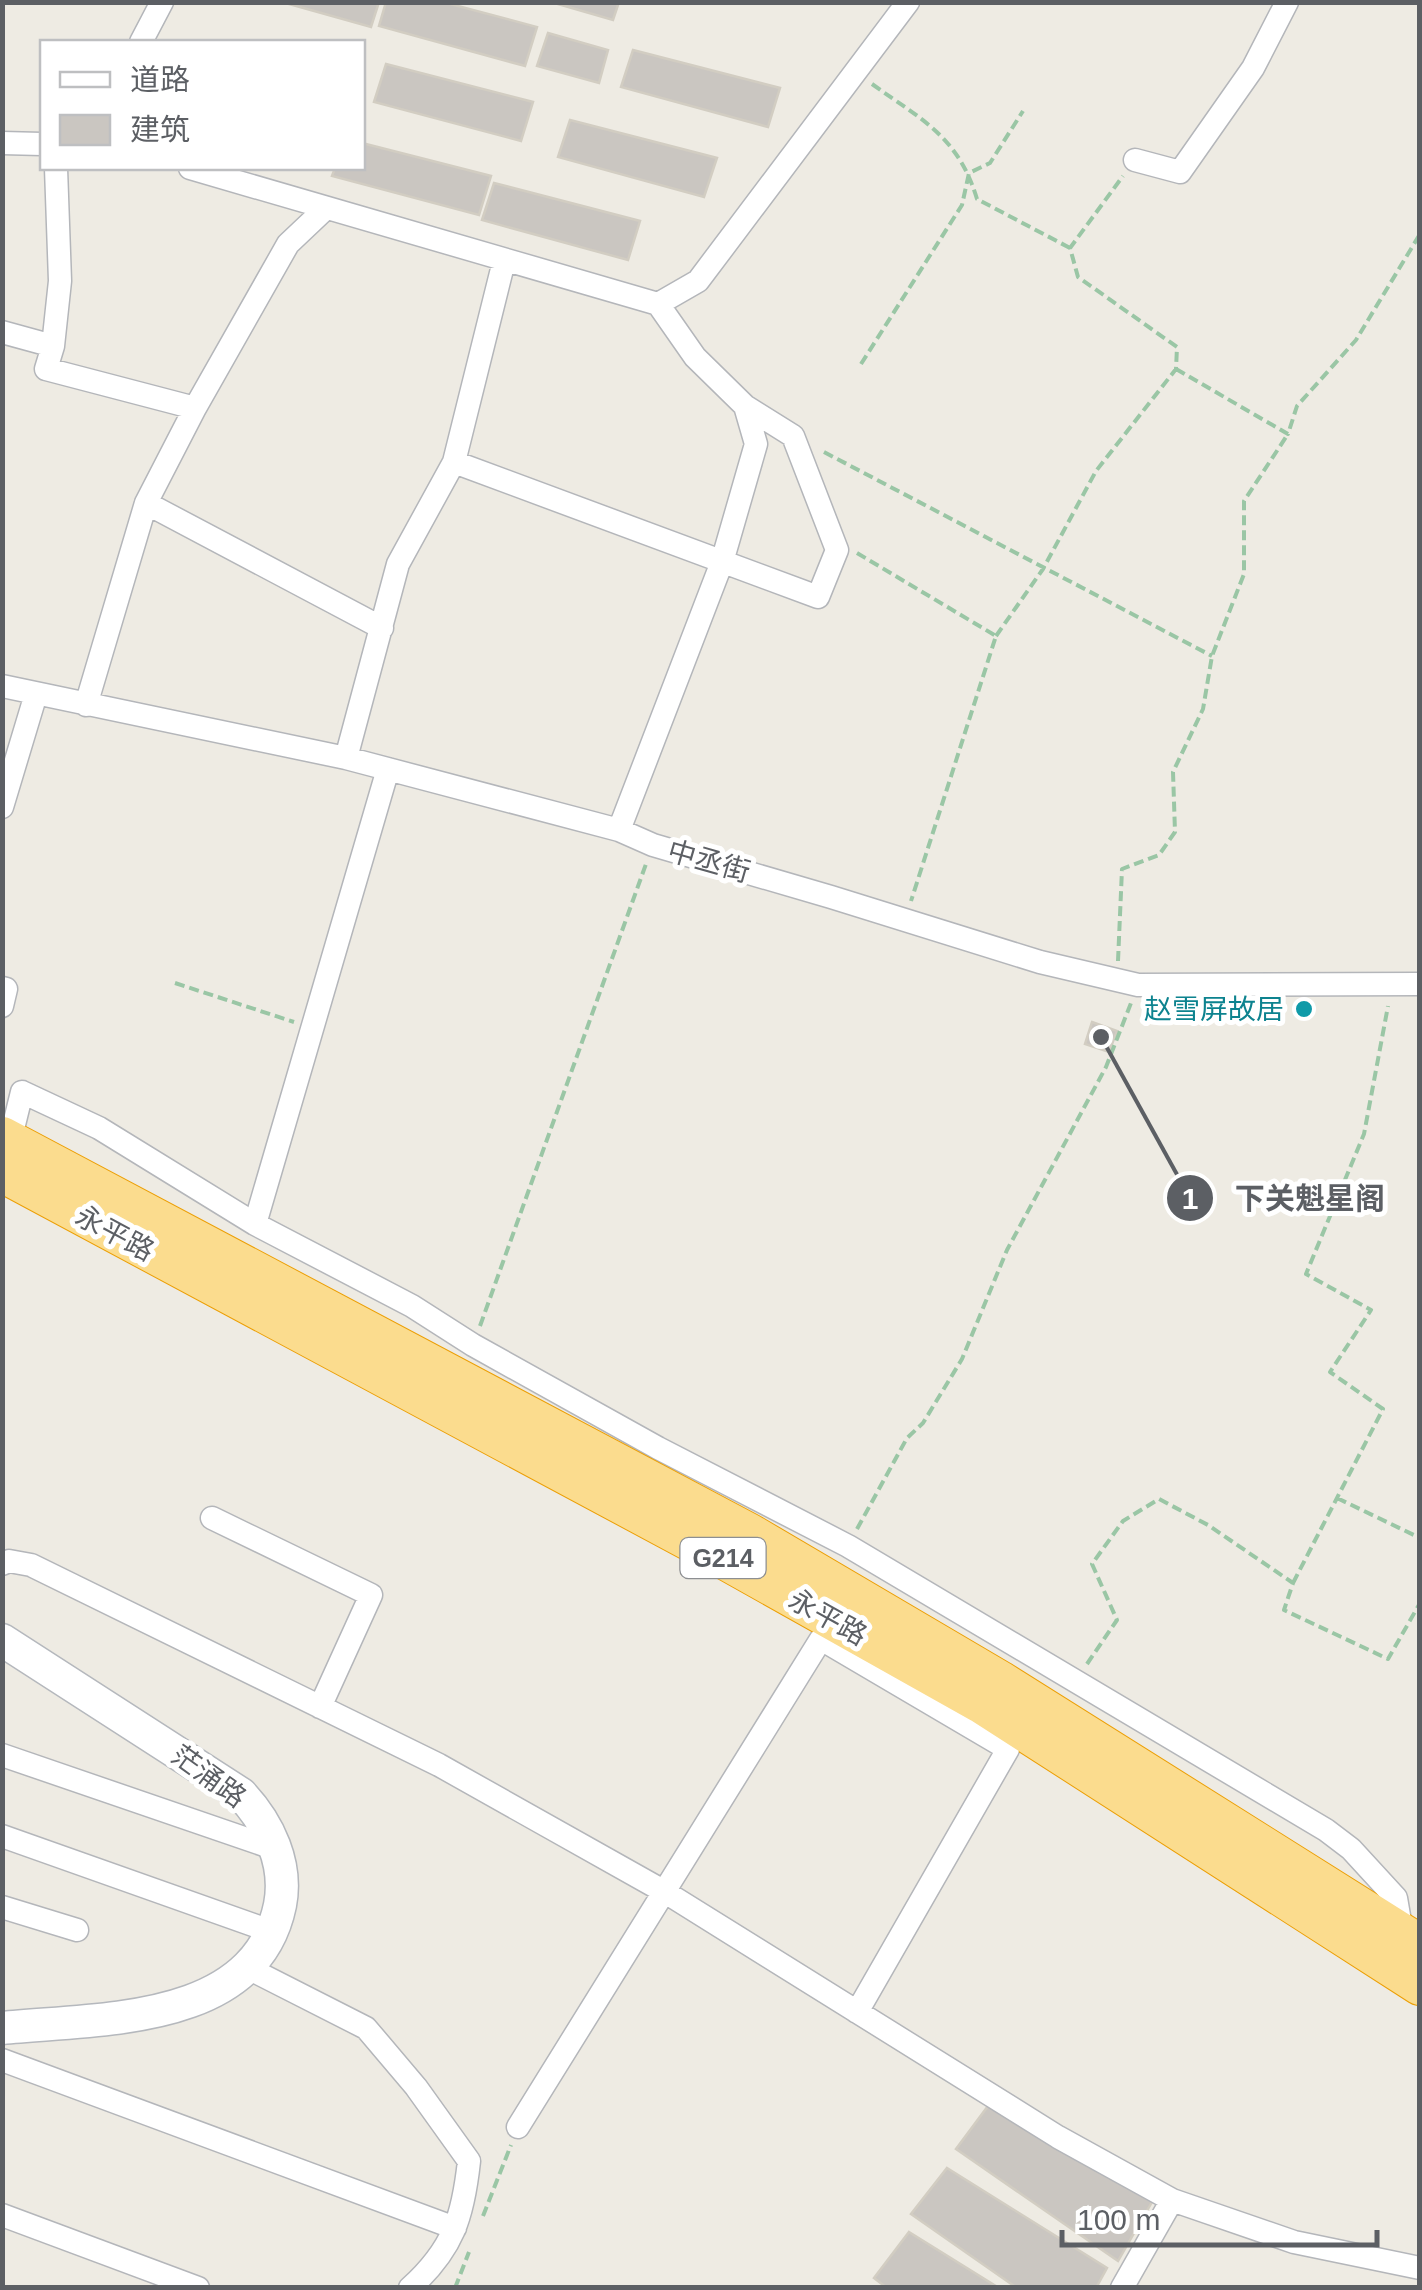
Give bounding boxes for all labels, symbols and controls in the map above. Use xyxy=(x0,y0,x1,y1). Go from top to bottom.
legend xyxy=(40,40,365,170)
text: 道路 xyxy=(130,63,190,96)
text: 建筑 xyxy=(130,113,190,146)
street label: 中丞街 xyxy=(664,835,754,888)
place label: 赵雪屏故居 xyxy=(1144,994,1284,1025)
marker: 赵雪屏故居 xyxy=(1293,998,1315,1020)
callout: 下关魁星阁 xyxy=(1165,1168,1405,1228)
text: 1 xyxy=(1182,1182,1198,1215)
text: 下关魁星阁 xyxy=(1235,1182,1385,1215)
street label: 永平路 xyxy=(70,1200,159,1267)
road number: G214 xyxy=(680,1538,766,1578)
street label: 永平路 xyxy=(784,1584,872,1651)
street label: 茫涌路 xyxy=(166,1739,252,1814)
scale bar xyxy=(1062,2185,1377,2247)
text: 100 m xyxy=(1077,2203,1160,2236)

